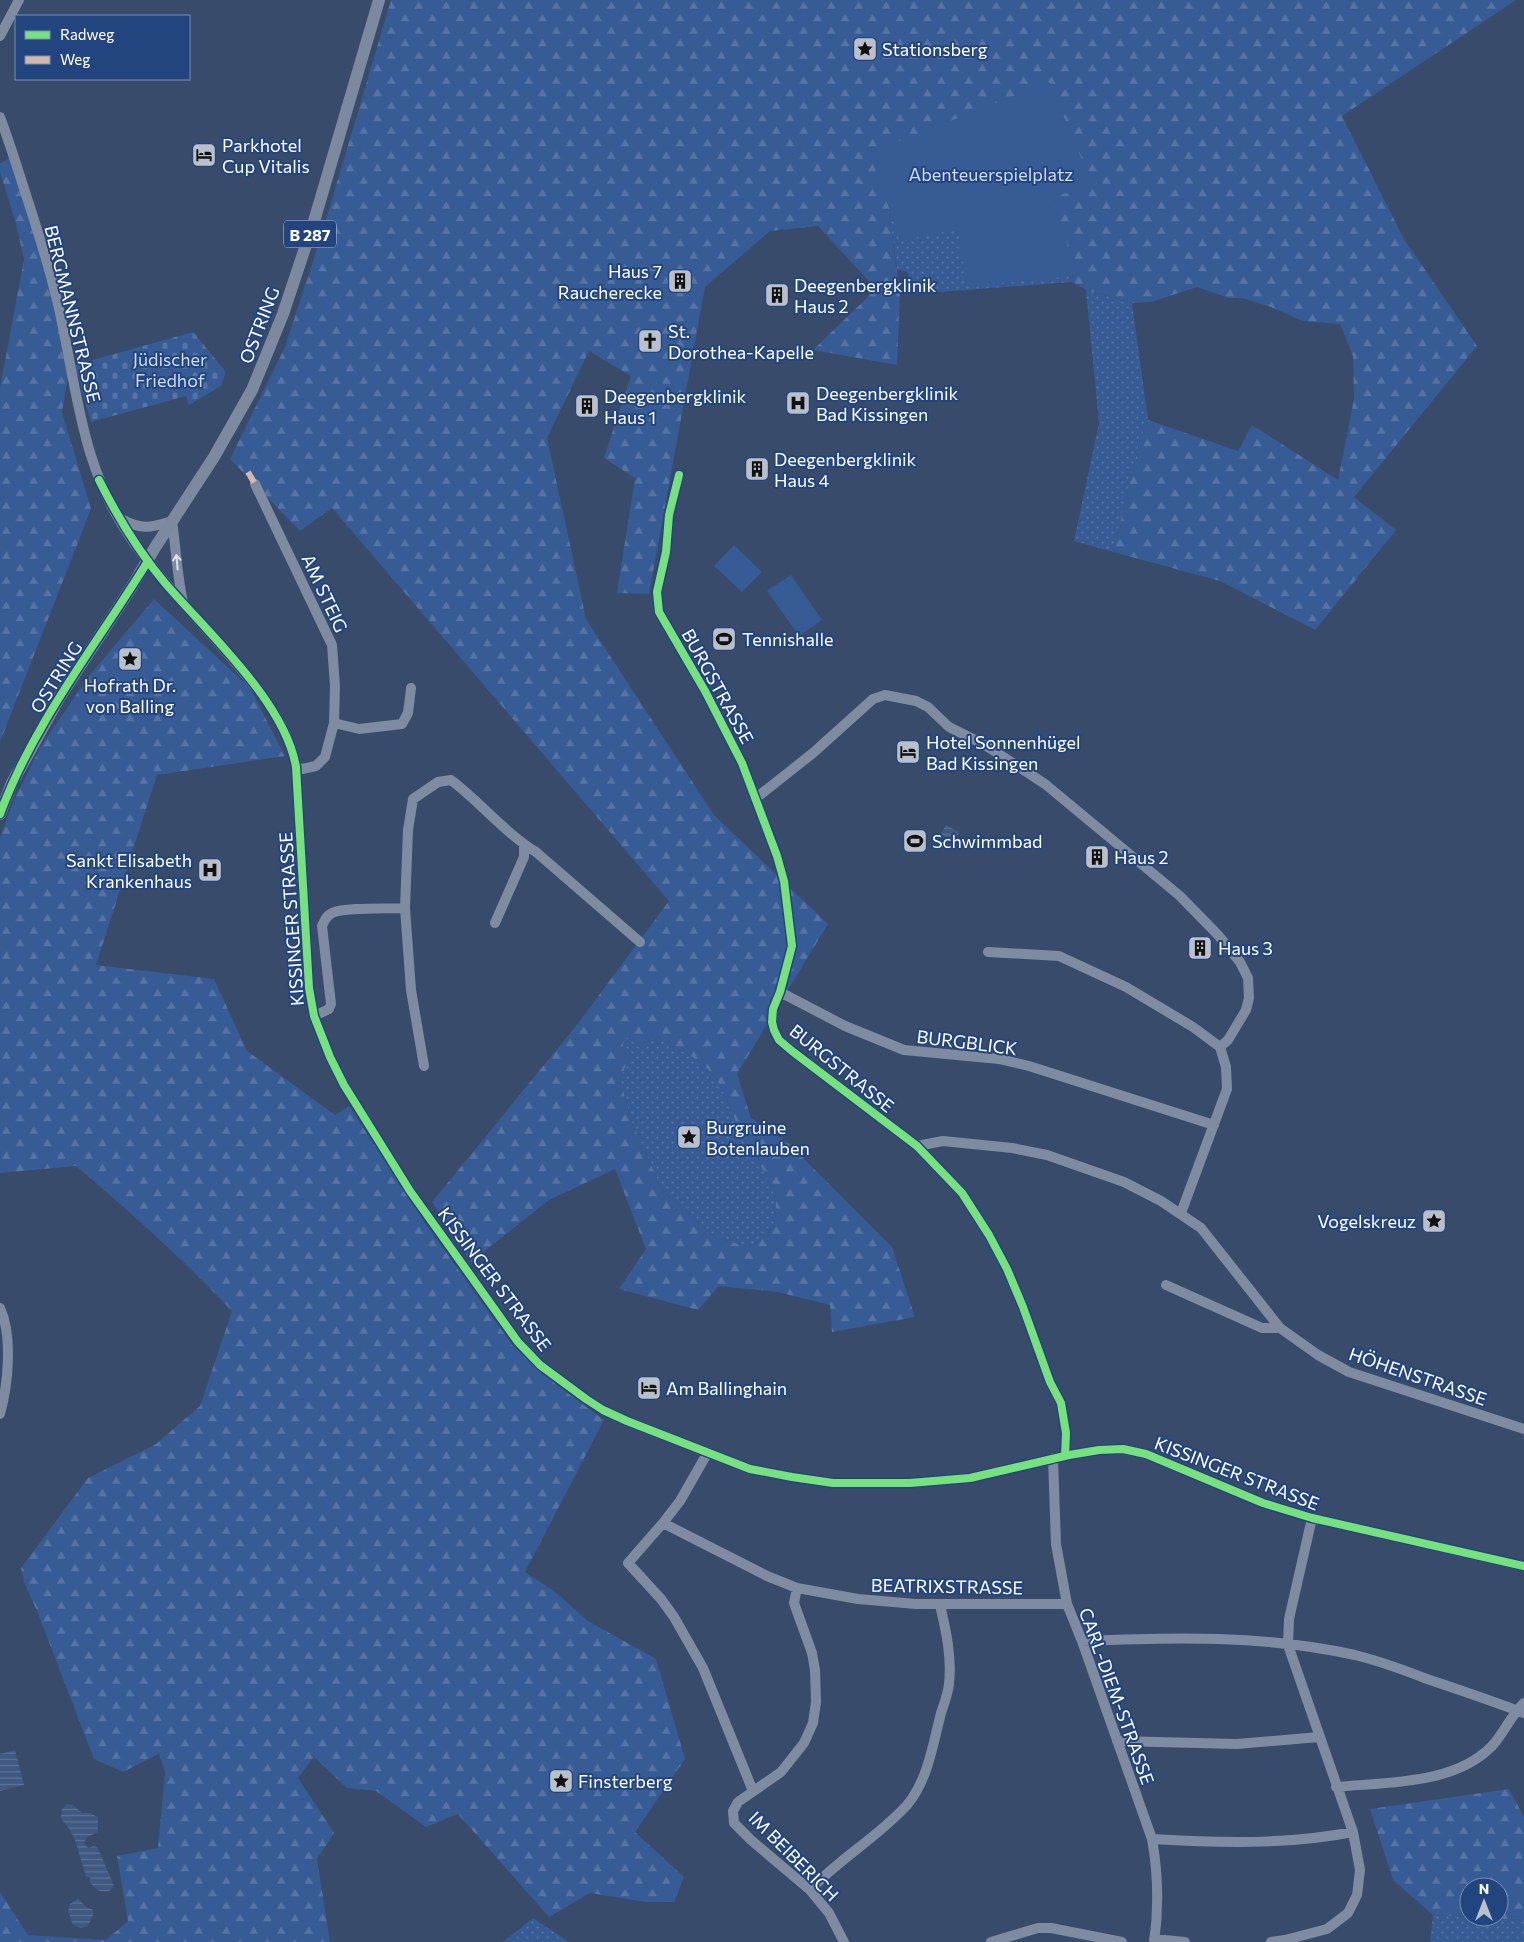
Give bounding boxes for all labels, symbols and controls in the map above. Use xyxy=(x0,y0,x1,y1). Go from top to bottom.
legend xyxy=(15,15,190,80)
text: Radweg xyxy=(60,25,114,43)
place icon: Stationsberg xyxy=(852,36,878,62)
place label: Stationsberg xyxy=(882,38,988,60)
text: Weg xyxy=(60,50,90,68)
place label: Parkhotel Cup Vitalis xyxy=(222,134,310,177)
hotel icon: Parkhotel Cup Vitalis xyxy=(191,142,217,168)
park label: Abenteuerspielplatz xyxy=(909,163,1073,185)
road number: B 287 xyxy=(284,220,336,248)
street label: BERGMANNSTRASSE xyxy=(40,223,106,405)
place label: Haus 7 Raucherecke xyxy=(558,260,662,303)
building icon: Haus 7 Raucherecke xyxy=(667,268,693,294)
place label: Deegenbergklinik Haus 2 xyxy=(794,274,937,317)
building icon: Deegenbergklinik Haus 2 xyxy=(764,282,790,308)
street label: OSTRING xyxy=(234,284,284,366)
place label: St. Dorothea-Kapelle xyxy=(668,320,814,363)
church icon: St. Dorothea-Kapelle xyxy=(637,328,663,354)
park label: Jüdischer Friedhof xyxy=(133,348,207,391)
place label: Deegenbergklinik Bad Kissingen xyxy=(816,382,959,425)
place label: Deegenbergklinik Haus 1 xyxy=(604,385,747,428)
hospital icon: Deegenbergklinik Bad Kissingen xyxy=(785,390,811,416)
building icon: Deegenbergklinik Haus 1 xyxy=(574,393,600,419)
place label: Deegenbergklinik Haus 4 xyxy=(774,448,917,491)
building icon: Deegenbergklinik Haus 4 xyxy=(744,456,770,482)
street label: AM STEIG xyxy=(297,550,353,636)
one-way arrow xyxy=(172,554,182,570)
street label: BURGSTRASSE xyxy=(677,625,759,747)
sports icon: Tennishalle xyxy=(711,626,737,652)
place label: Tennishalle xyxy=(742,628,833,650)
street label: OSTRING xyxy=(25,637,87,717)
place icon: Hofrath Dr. von Balling xyxy=(117,646,143,672)
place label: Hofrath Dr. von Balling xyxy=(84,674,176,717)
place label: Hotel Sonnenhügel Bad Kissingen xyxy=(926,731,1081,774)
hotel icon: Hotel Sonnenhügel Bad Kissingen xyxy=(895,739,921,765)
sports icon: Schwimmbad xyxy=(902,828,928,854)
place label: Schwimmbad xyxy=(932,830,1042,852)
street label: KISSINGER STRASSE xyxy=(274,831,308,1007)
building icon: Haus 2 xyxy=(1084,844,1110,870)
place label: Haus 2 xyxy=(1114,846,1169,868)
place label: Sankt Elisabeth Krankenhaus xyxy=(66,849,192,892)
hospital icon: Sankt Elisabeth Krankenhaus xyxy=(197,857,223,883)
building icon: Haus 3 xyxy=(1187,935,1213,961)
place label: Haus 3 xyxy=(1218,937,1273,959)
street label: BURGSTRASSE xyxy=(785,1019,899,1117)
street label: BURGBLICK xyxy=(915,1025,1019,1059)
place label: Burgruine Botenlauben xyxy=(706,1116,810,1159)
place icon: Burgruine Botenlauben xyxy=(676,1124,702,1150)
street label: KISSINGER STRASSE xyxy=(434,1203,556,1355)
place icon: Vogelskreuz xyxy=(1421,1208,1447,1234)
place label: Vogelskreuz xyxy=(1317,1210,1416,1232)
street label: HÖHENSTRASSE xyxy=(1346,1342,1490,1410)
hotel icon: Am Ballinghain xyxy=(636,1375,662,1401)
place label: Am Ballinghain xyxy=(666,1377,787,1399)
street label: KISSINGER STRASSE xyxy=(1152,1431,1322,1515)
street label: BEATRIXSTRASSE xyxy=(871,1574,1023,1598)
street label: CARL-DIEM-STRASSE xyxy=(1075,1605,1159,1787)
place icon: Finsterberg xyxy=(548,1768,574,1794)
place label: Finsterberg xyxy=(578,1770,673,1792)
street label: IM BEIBERICH xyxy=(744,1806,844,1906)
north arrow xyxy=(1459,1877,1509,1927)
text: N xyxy=(1479,1880,1489,1897)

